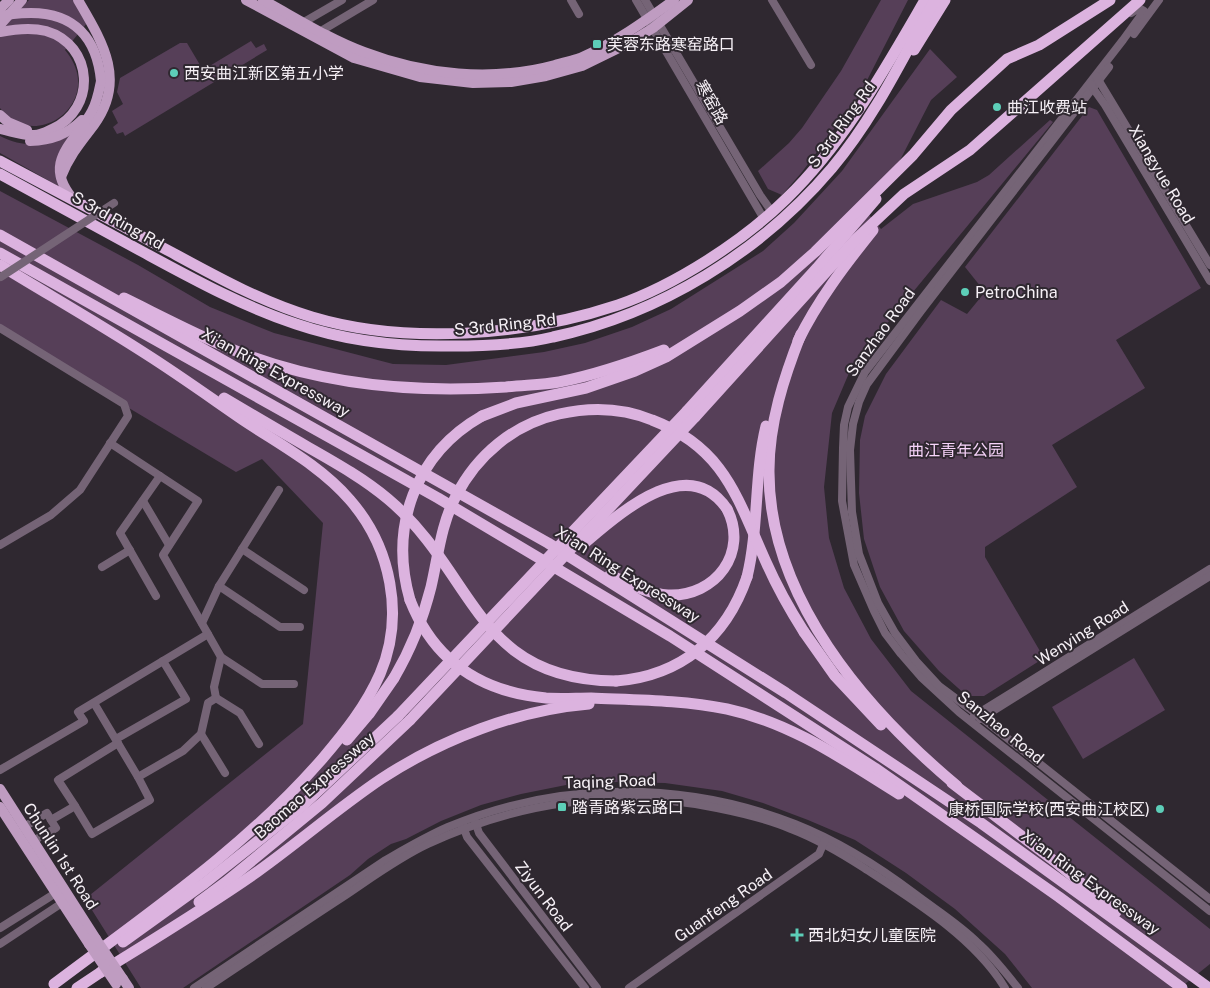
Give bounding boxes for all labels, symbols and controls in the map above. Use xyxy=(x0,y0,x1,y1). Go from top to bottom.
place label: 芙蓉东路寒窑路口 xyxy=(607,35,735,54)
marker: 芙蓉东路寒窑路口 xyxy=(591,38,603,50)
place label: 西安曲江新区第五小学 xyxy=(184,64,344,83)
marker: 西安曲江新区第五小学 xyxy=(168,67,180,79)
street label: 寒窑路 xyxy=(691,77,732,128)
street label: S 3rd Ring Rd xyxy=(804,77,879,171)
place label: 曲江收费站 xyxy=(1007,98,1087,117)
marker: 曲江收费站 xyxy=(991,101,1003,113)
street label: Xiangyue Road xyxy=(1125,122,1198,227)
street label: S 3rd Ring Rd xyxy=(68,187,167,254)
place label: PetroChina xyxy=(975,283,1058,302)
street label: Sanzhao Road xyxy=(842,284,919,380)
marker: PetroChina xyxy=(959,286,971,298)
street label: S 3rd Ring Rd xyxy=(453,310,557,339)
street label: Xi'an Ring Expressway xyxy=(198,324,354,421)
park label: 曲江青年公园 xyxy=(908,441,1004,460)
street label: Xi'an Ring Expressway xyxy=(552,522,704,627)
street label: Wenying Road xyxy=(1032,597,1132,670)
street label: Sanzhao Road xyxy=(954,687,1048,768)
street label: Baomao Expressway xyxy=(250,728,379,843)
street label: Taqing Road xyxy=(564,770,656,793)
place label: 踏青路紫云路口 xyxy=(572,798,684,817)
street label: Chunlin 1st Road xyxy=(19,799,102,913)
place label: 康桥国际学校(西安曲江校区) xyxy=(948,800,1150,819)
marker: 踏青路紫云路口 xyxy=(556,801,568,813)
marker: 康桥国际学校(西安曲江校区) xyxy=(1154,803,1166,815)
street label: Xi'an Ring Expressway xyxy=(1018,826,1164,939)
street label: Ziyun Road xyxy=(511,857,576,935)
street label: Guanfeng Road xyxy=(671,865,776,946)
place label: 西北妇女儿童医院 xyxy=(808,926,936,945)
marker: 西北妇女儿童医院 xyxy=(790,928,804,942)

